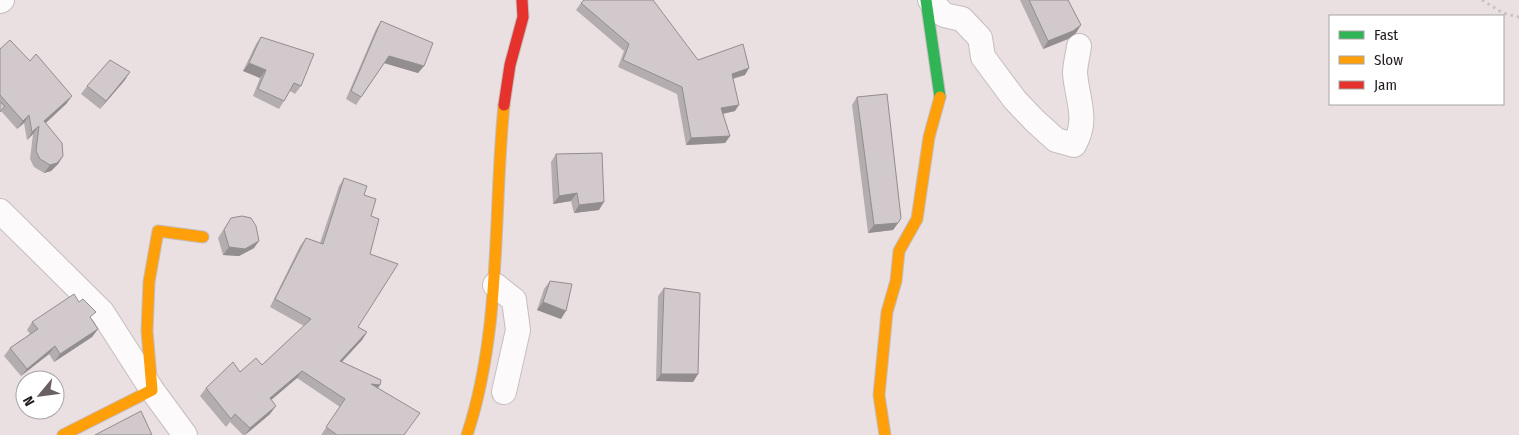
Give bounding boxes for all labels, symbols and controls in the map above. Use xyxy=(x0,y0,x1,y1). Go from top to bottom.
legend xyxy=(1329,15,1504,105)
text: Fast xyxy=(1374,26,1398,44)
text: Slow xyxy=(1374,51,1403,69)
text: Jam xyxy=(1374,76,1397,94)
north arrow xyxy=(15,370,65,420)
text: N xyxy=(20,393,39,409)

